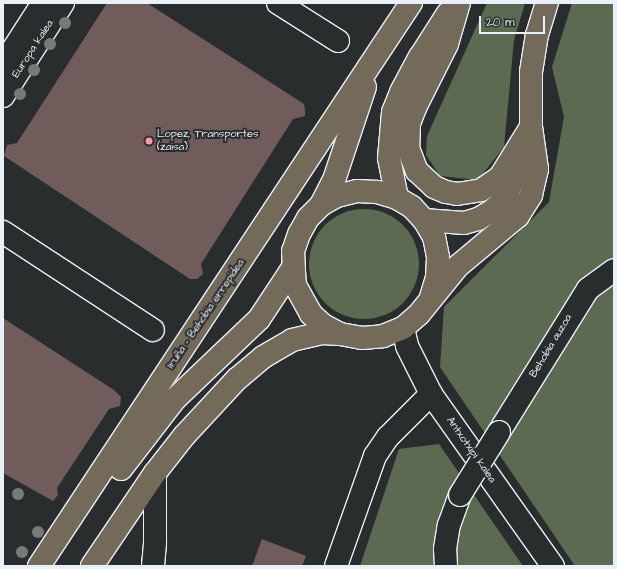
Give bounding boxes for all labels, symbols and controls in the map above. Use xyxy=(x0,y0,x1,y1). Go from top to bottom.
scale bar xyxy=(481,8,547,34)
text: 20 m xyxy=(486,14,515,31)
street label: Europa kalea xyxy=(9,18,57,80)
place label: Lopez, Transportes (zaisa) xyxy=(157,128,259,154)
marker: Lopez, Transportes (zaisa) xyxy=(144,136,154,146)
street label: Iruña - Behobia errepidea xyxy=(164,257,248,371)
street label: Behobia auzoa xyxy=(527,312,575,380)
street label: Antxotxipi kalea xyxy=(443,414,499,486)

